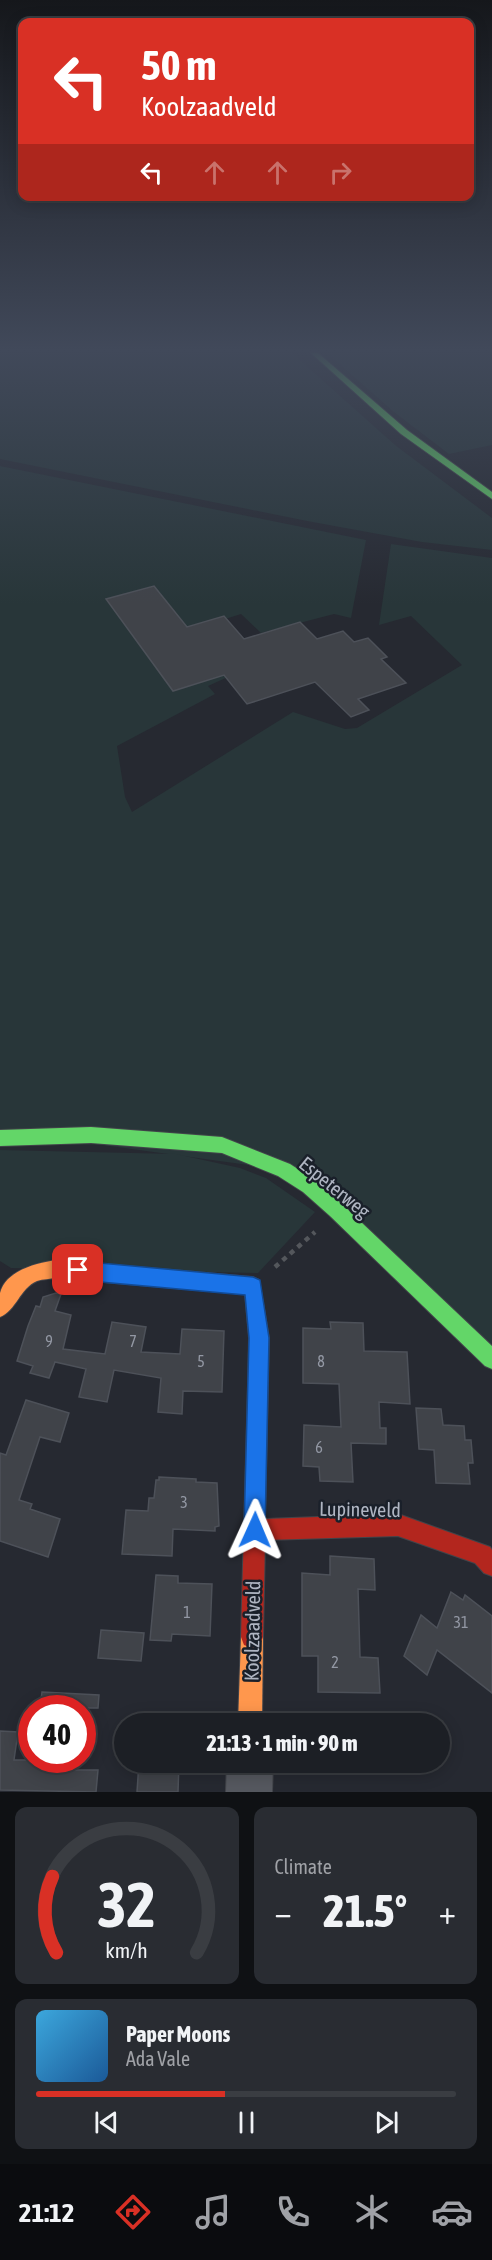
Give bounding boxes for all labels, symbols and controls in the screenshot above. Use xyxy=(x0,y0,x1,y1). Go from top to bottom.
text: 50 m xyxy=(141,41,216,89)
icon: left xyxy=(42,42,120,120)
text: Koolzaadveld xyxy=(141,91,277,122)
icon: left xyxy=(135,156,168,189)
icon: ahead xyxy=(198,156,231,189)
icon: ahead xyxy=(261,156,294,189)
icon: right xyxy=(324,156,357,189)
street label: Espeterweg xyxy=(295,1152,375,1223)
pin xyxy=(52,1244,103,1295)
icon: arrive xyxy=(61,1253,94,1286)
house number: 9 xyxy=(45,1332,53,1350)
house number: 7 xyxy=(129,1332,137,1350)
house number: 5 xyxy=(197,1352,205,1370)
house number: 8 xyxy=(317,1352,325,1370)
house number: 6 xyxy=(315,1438,323,1456)
house number: 3 xyxy=(180,1493,188,1511)
street label: Lupineveld xyxy=(319,1497,401,1521)
position arrow xyxy=(223,1498,287,1562)
street label: Koolzaadveld xyxy=(240,1581,264,1681)
house number: 1 xyxy=(183,1603,191,1621)
house number: 31 xyxy=(453,1613,469,1631)
house number: 2 xyxy=(331,1653,339,1671)
speed limit sign: 40 xyxy=(18,1695,96,1773)
text: 21:13 · 1 min · 90 m xyxy=(206,1730,358,1756)
text: Climate xyxy=(275,1855,332,1878)
text: 32 xyxy=(97,1869,156,1940)
text: 21.5° xyxy=(323,1885,407,1937)
text: − xyxy=(275,1893,292,1931)
text: + xyxy=(439,1893,456,1931)
text: km/h xyxy=(105,1938,148,1963)
text: Paper Moons xyxy=(126,2021,230,2047)
text: Ada Vale xyxy=(126,2047,190,2070)
icon: previous xyxy=(90,2106,123,2139)
icon: pause xyxy=(230,2106,263,2139)
icon: next xyxy=(370,2106,403,2139)
icon: directions xyxy=(112,2191,154,2233)
icon: music xyxy=(192,2191,234,2233)
icon: phone xyxy=(272,2191,314,2233)
icon: climate xyxy=(351,2191,393,2233)
icon: car xyxy=(431,2191,473,2233)
text: 21:12 xyxy=(19,2197,74,2228)

